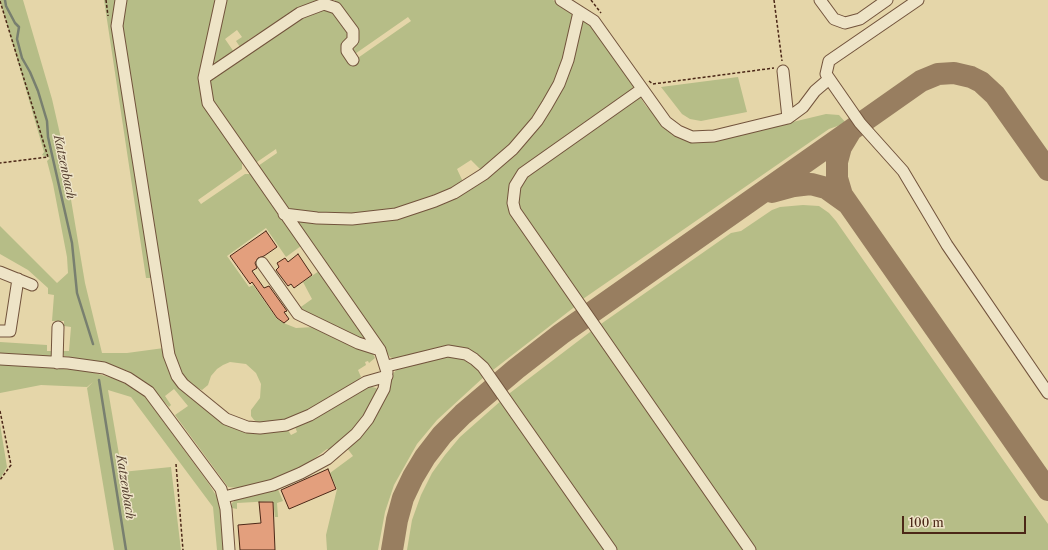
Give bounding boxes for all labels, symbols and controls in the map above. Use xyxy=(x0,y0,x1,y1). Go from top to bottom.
water label: Katzenbach xyxy=(50,134,78,200)
water label: Katzenbach xyxy=(113,454,137,520)
scale bar xyxy=(904,508,1028,534)
text: 100 m xyxy=(909,515,944,530)

